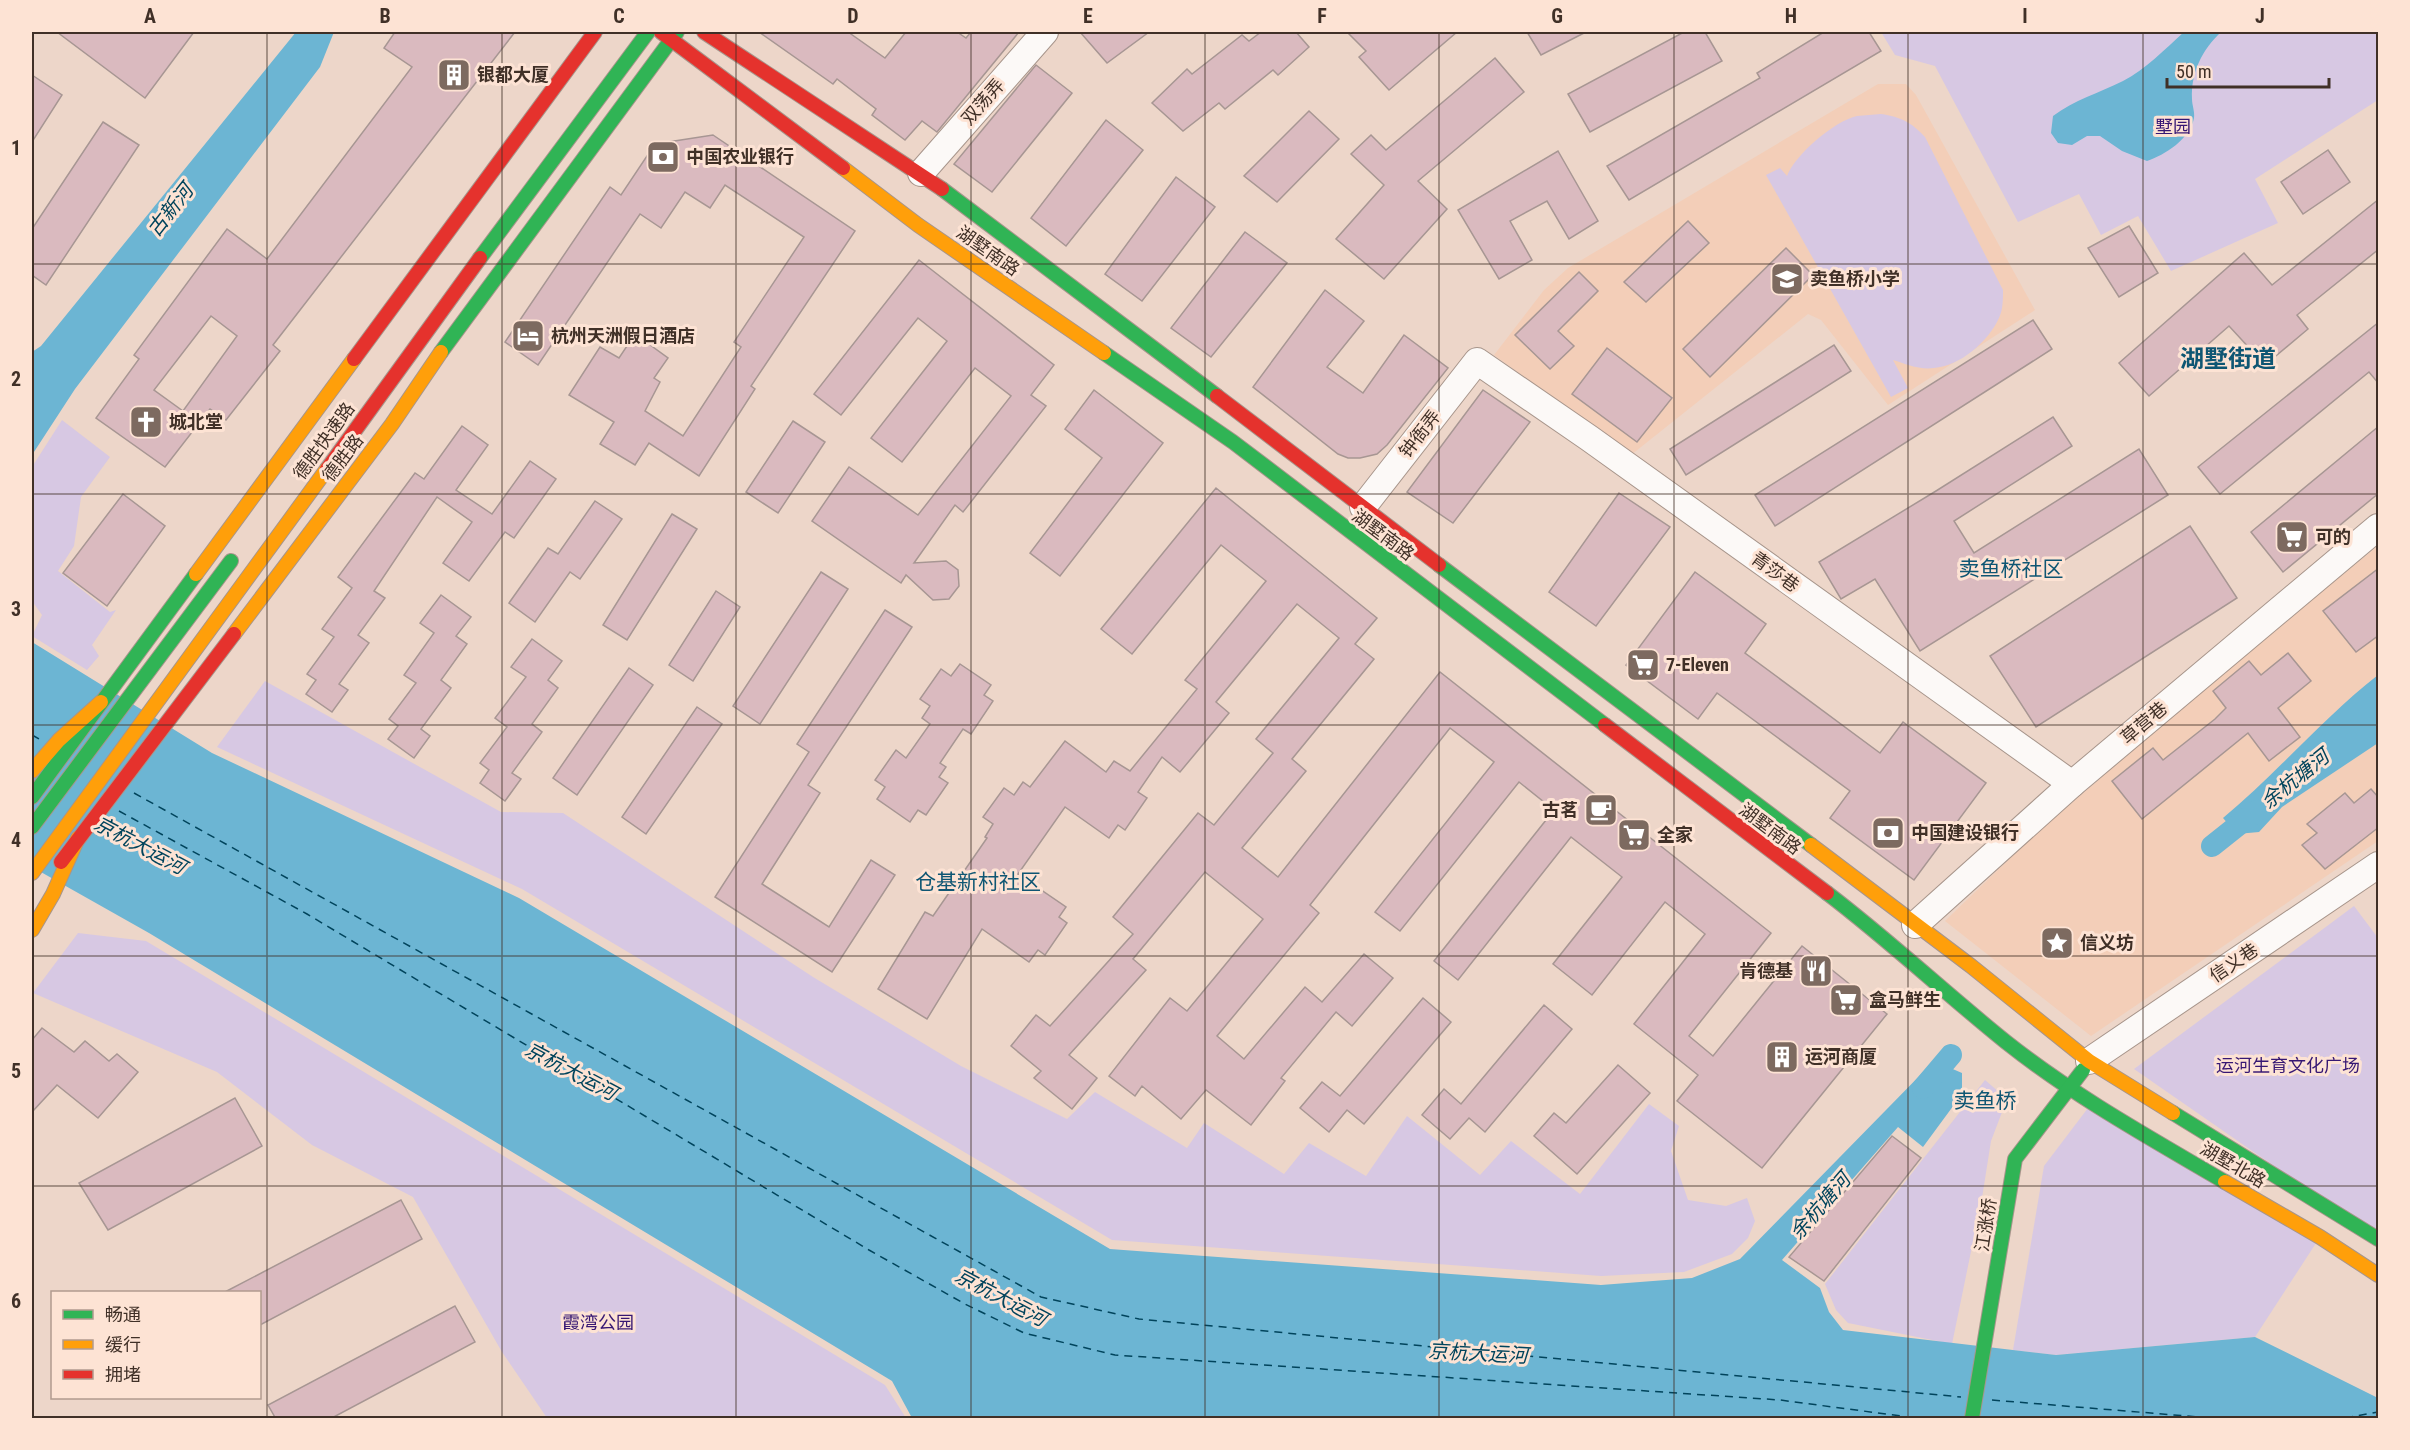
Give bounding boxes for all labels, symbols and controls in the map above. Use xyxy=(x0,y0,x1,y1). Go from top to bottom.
text: A xyxy=(144,4,156,28)
text: B xyxy=(379,4,391,28)
text: C xyxy=(613,4,625,28)
text: D xyxy=(847,4,859,28)
text: E xyxy=(1083,4,1093,28)
text: F xyxy=(1317,4,1327,28)
text: G xyxy=(1551,4,1563,28)
text: H xyxy=(1785,4,1797,28)
text: I xyxy=(2022,4,2028,28)
text: J xyxy=(2255,4,2265,28)
scale bar xyxy=(2167,51,2329,89)
building icon: 银都大厦 xyxy=(436,57,472,93)
text: 50 m xyxy=(2176,61,2211,82)
place label: 银都大厦 xyxy=(477,64,549,85)
street label: 双荡弄 xyxy=(957,74,1008,129)
park label: 墅园 xyxy=(2155,116,2191,137)
text: 1 xyxy=(11,136,21,160)
bank icon: 中国农业银行 xyxy=(645,139,681,175)
place label: 中国农业银行 xyxy=(686,146,794,167)
water label: 古新河 xyxy=(142,176,200,241)
street label: 湖墅南路 xyxy=(953,221,1024,280)
school or university icon: 卖鱼桥小学 xyxy=(1769,261,1805,297)
place label: 卖鱼桥小学 xyxy=(1810,268,1900,289)
hotel icon: 杭州天洲假日酒店 xyxy=(510,318,546,354)
place label: 杭州天洲假日酒店 xyxy=(551,325,695,346)
district label: 湖墅街道 xyxy=(2180,345,2276,373)
text: 2 xyxy=(11,367,21,391)
street label: 德胜快速路 xyxy=(289,398,359,483)
church icon: 城北堂 xyxy=(128,404,164,440)
street label: 钟衙弄 xyxy=(1395,406,1445,461)
place label: 城北堂 xyxy=(169,411,223,432)
street label: 德胜路 xyxy=(318,430,367,486)
street label: 湖墅南路 xyxy=(1348,505,1418,565)
supermarket icon: 可的 xyxy=(2274,519,2310,555)
place label: 可的 xyxy=(2315,526,2351,547)
street label: 青莎巷 xyxy=(1747,547,1803,596)
district label: 卖鱼桥社区 xyxy=(1959,557,2064,581)
text: 3 xyxy=(11,597,21,621)
supermarket icon: 7-Eleven xyxy=(1625,647,1661,683)
place label: 7-Eleven xyxy=(1666,654,1729,675)
street label: 草营巷 xyxy=(2116,697,2171,748)
water label: 余杭塘河 xyxy=(2256,742,2337,813)
cafe icon: 古茗 xyxy=(1583,792,1619,828)
place label: 古茗 xyxy=(1542,799,1578,820)
street label: 湖墅南路 xyxy=(1735,799,1805,859)
water label: 京杭大运河 xyxy=(90,811,193,881)
bank icon: 中国建设银行 xyxy=(1870,815,1906,851)
supermarket icon: 全家 xyxy=(1616,817,1652,853)
place label: 中国建设银行 xyxy=(1911,822,2019,843)
place label: 全家 xyxy=(1657,824,1693,845)
text: 4 xyxy=(11,828,21,852)
district label: 仓基新村社区 xyxy=(915,870,1041,894)
place icon: 信义坊 xyxy=(2039,925,2075,961)
place label: 信义坊 xyxy=(2080,932,2134,953)
street label: 信义巷 xyxy=(2205,939,2262,986)
restaurant icon: 肯德基 xyxy=(1798,953,1834,989)
place label: 肯德基 xyxy=(1739,960,1793,981)
supermarket icon: 盒马鲜生 xyxy=(1828,982,1864,1018)
place label: 盒马鲜生 xyxy=(1869,989,1941,1010)
water label: 京杭大运河 xyxy=(521,1037,624,1107)
building icon: 运河商厦 xyxy=(1764,1039,1800,1075)
place label: 运河商厦 xyxy=(1805,1046,1877,1067)
park label: 运河生育文化广场 xyxy=(2216,1055,2360,1076)
text: 5 xyxy=(11,1059,21,1083)
district label: 卖鱼桥 xyxy=(1954,1089,2017,1113)
street label: 湖墅北路 xyxy=(2197,1137,2270,1192)
water label: 余杭塘河 xyxy=(1785,1165,1858,1244)
street label: 江涨桥 xyxy=(1971,1197,2000,1253)
water label: 京杭大运河 xyxy=(951,1263,1054,1333)
text: 6 xyxy=(11,1289,21,1313)
legend xyxy=(51,1291,261,1399)
text: 畅通 xyxy=(105,1304,141,1325)
park label: 霞湾公园 xyxy=(562,1312,634,1333)
text: 缓行 xyxy=(105,1334,141,1355)
water label: 京杭大运河 xyxy=(1427,1338,1533,1368)
text: 拥堵 xyxy=(105,1364,141,1385)

